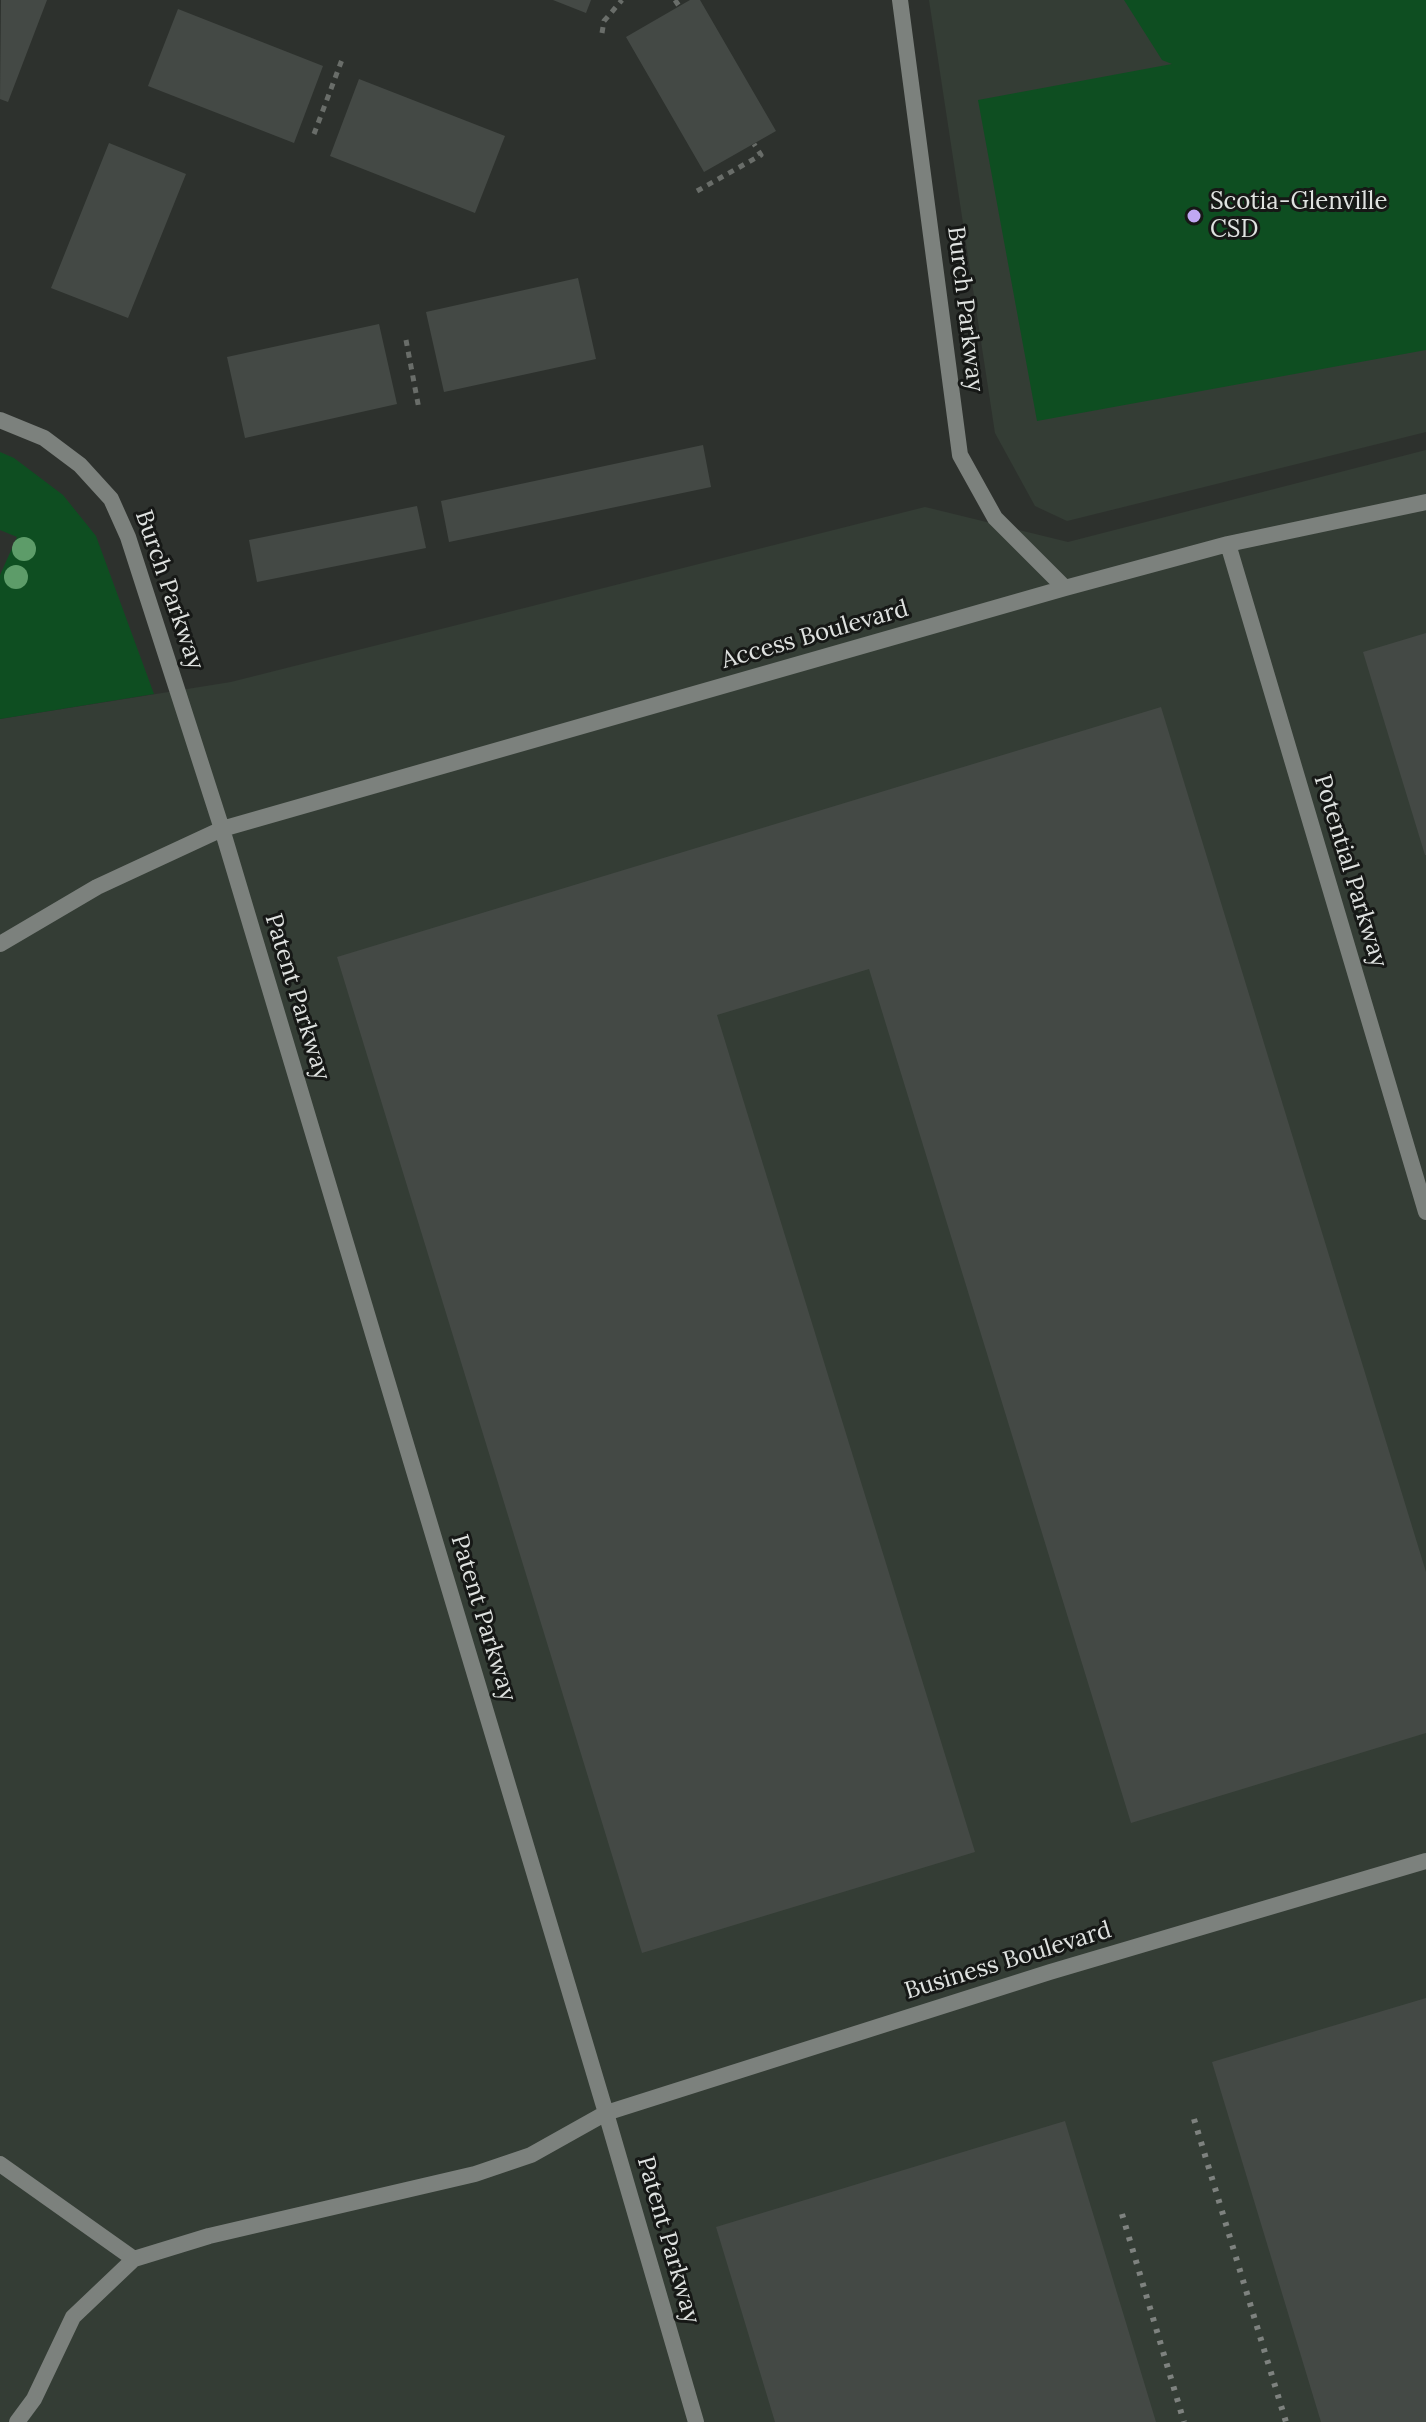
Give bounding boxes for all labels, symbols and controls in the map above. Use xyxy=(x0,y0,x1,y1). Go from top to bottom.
place label: Scotia-Glenville CSD xyxy=(1210,188,1387,244)
marker: Scotia-Glenville CSD xyxy=(1185,207,1203,225)
street label: Burch Parkway xyxy=(941,225,989,393)
street label: Burch Parkway xyxy=(128,507,210,673)
street label: Access Boulevard xyxy=(718,595,912,675)
street label: Potential Parkway xyxy=(1307,771,1393,971)
street label: Patent Parkway xyxy=(258,910,336,1084)
street label: Patent Parkway xyxy=(444,1531,522,1705)
street label: Business Boulevard xyxy=(901,1916,1115,2006)
street label: Patent Parkway xyxy=(630,2153,706,2327)

